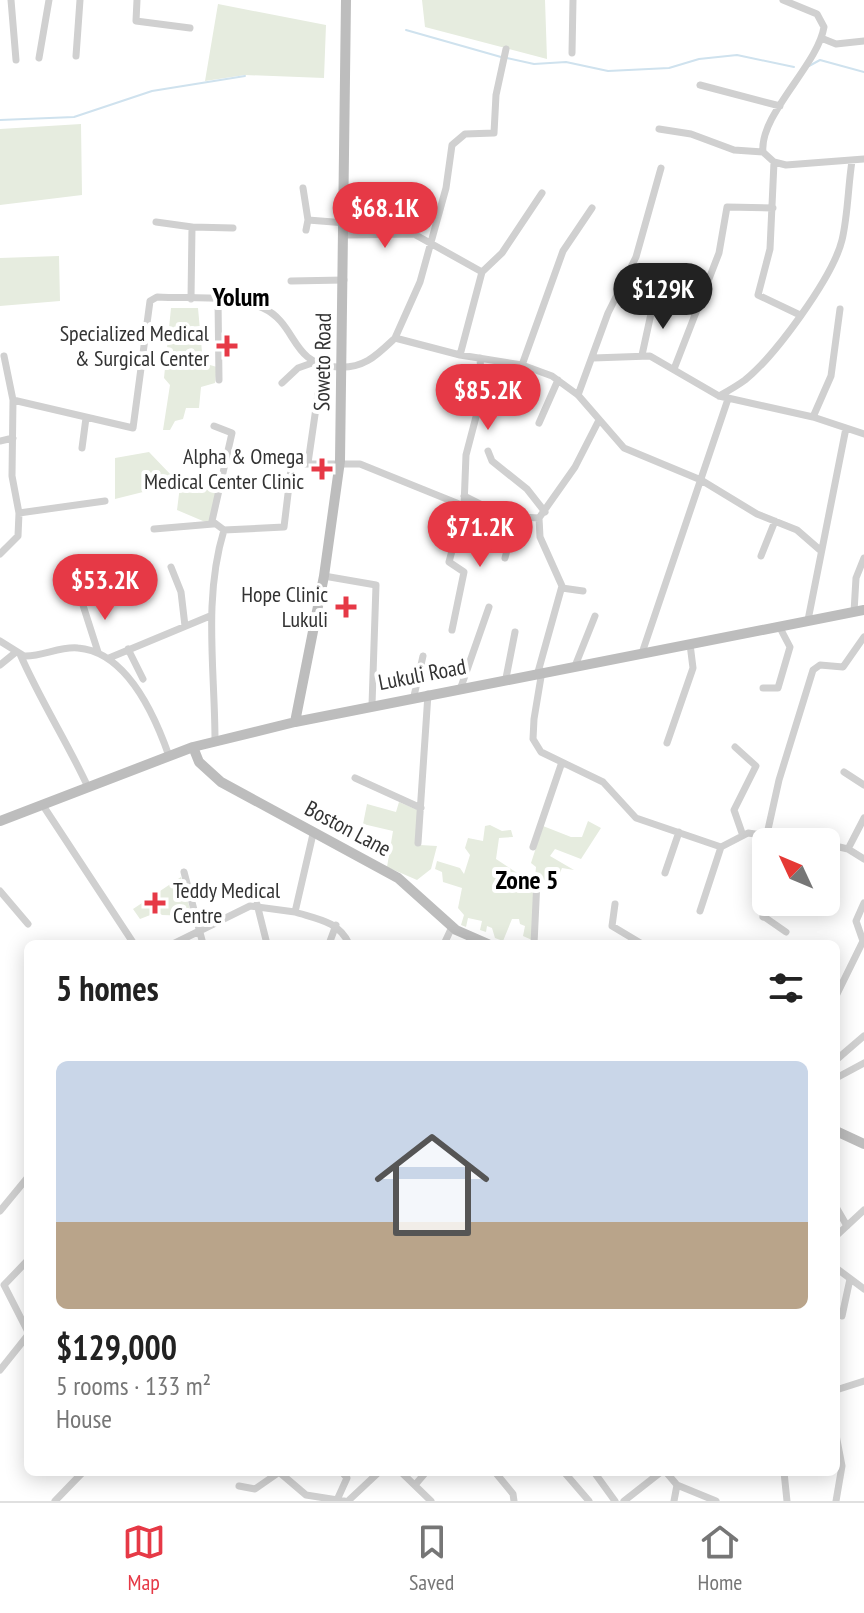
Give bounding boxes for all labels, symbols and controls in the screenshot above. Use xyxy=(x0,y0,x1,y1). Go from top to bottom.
pin: $68.1K xyxy=(320,182,450,250)
text: $68.1K xyxy=(351,191,419,224)
pin: $129K xyxy=(607,263,719,331)
text: $129K xyxy=(631,272,695,305)
district label: Yolum xyxy=(211,280,270,313)
street label: Soweto Road xyxy=(307,313,337,411)
place label: Specialized Medical & Surgical Center xyxy=(60,319,210,372)
marker: Specialized Medical & Surgical Center xyxy=(216,335,238,357)
pin: $85.2K xyxy=(423,364,553,432)
text: $85.2K xyxy=(454,373,522,406)
place label: Alpha & Omega Medical Center Clinic xyxy=(144,442,304,495)
marker: Alpha & Omega Medical Center Clinic xyxy=(311,458,333,480)
pin: $71.2K xyxy=(415,501,545,569)
text: $71.2K xyxy=(446,510,514,543)
pin: $53.2K xyxy=(40,554,170,622)
text: $53.2K xyxy=(71,563,139,596)
place label: Hope Clinic Lukuli xyxy=(241,580,328,633)
marker: Hope Clinic Lukuli xyxy=(335,596,357,618)
street label: Lukuli Road xyxy=(376,652,468,696)
street label: Boston Lane xyxy=(300,794,396,862)
north arrow xyxy=(752,828,840,916)
map controls xyxy=(752,828,840,916)
district label: Zone 5 xyxy=(496,863,559,896)
place label: Teddy Medical Centre xyxy=(173,876,281,929)
marker: Teddy Medical Centre xyxy=(144,892,166,914)
text: 5 homes xyxy=(56,966,159,1010)
icon: filters xyxy=(764,966,808,1010)
icon: home xyxy=(360,1113,504,1257)
text: $129,000 xyxy=(56,1325,177,1369)
text: 5 rooms · 133 m² xyxy=(56,1369,211,1402)
text: House xyxy=(56,1402,112,1435)
tab: Map xyxy=(122,1520,166,1596)
tab: Saved xyxy=(409,1520,454,1596)
tab: Home xyxy=(698,1520,742,1596)

